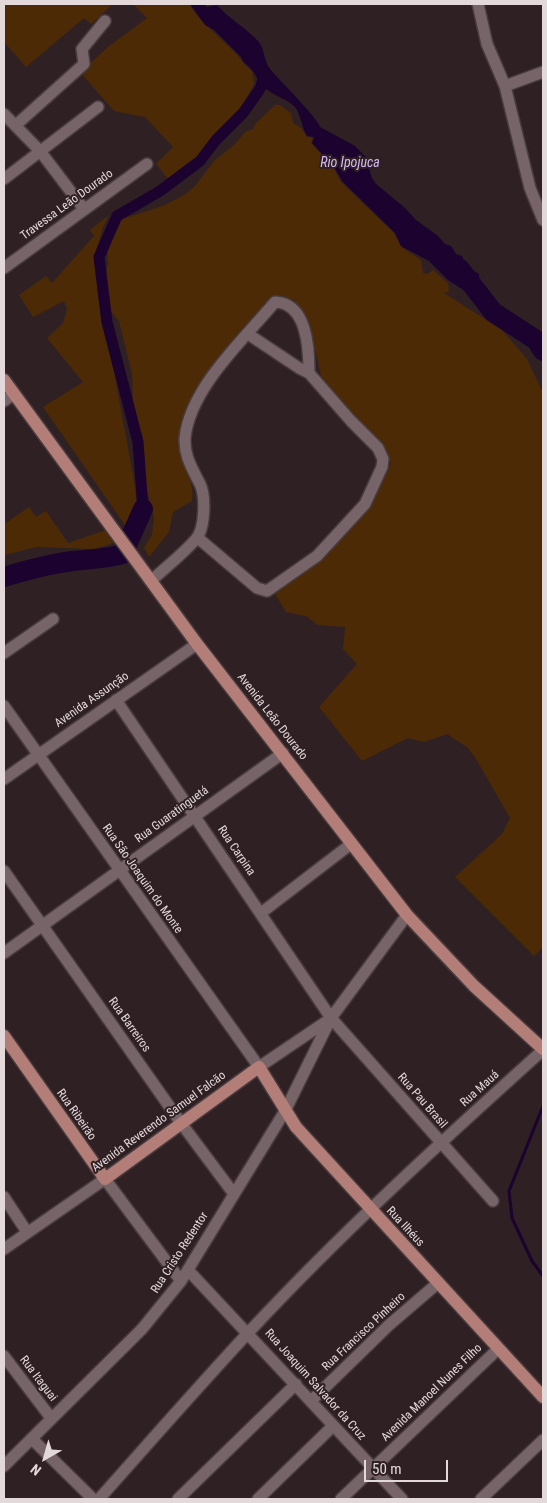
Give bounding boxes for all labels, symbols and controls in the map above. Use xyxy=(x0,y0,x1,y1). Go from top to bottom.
water label: Rio Ipojuca xyxy=(320,155,380,171)
street label: Travessa Leão Dourado xyxy=(18,167,116,243)
street label: Avenida Assunção xyxy=(52,669,132,731)
street label: Avenida Leão Dourado xyxy=(234,671,310,763)
street label: Rua Guaratinguetá xyxy=(132,784,212,846)
street label: Rua São Joaquim do Monte xyxy=(99,822,185,936)
street label: Rua Carpina xyxy=(214,823,258,879)
street label: Rua Barreiros xyxy=(105,995,153,1055)
street label: Rua Mauá xyxy=(458,1068,502,1110)
street label: Avenida Reverendo Samuel Falcão xyxy=(89,1069,229,1175)
street label: Rua Pau Brasil xyxy=(394,1071,450,1131)
street label: Rua Ribeirão xyxy=(53,1087,99,1143)
street label: Rua Ilhéus xyxy=(383,1204,427,1250)
street label: Rua Cristo Redentor xyxy=(148,1210,212,1296)
street label: Rua Francisco Pinheiro xyxy=(319,1290,409,1374)
street label: Rua Joaquim Salvador da Cruz xyxy=(261,1326,369,1444)
street label: Avenida Manoel Nunes Filho xyxy=(379,1341,485,1445)
street label: Rua Itaguai xyxy=(16,1353,60,1405)
north arrow xyxy=(20,1433,70,1483)
scale bar xyxy=(367,1450,451,1482)
text: 50 m xyxy=(372,1460,402,1478)
text: N xyxy=(27,1461,44,1479)

